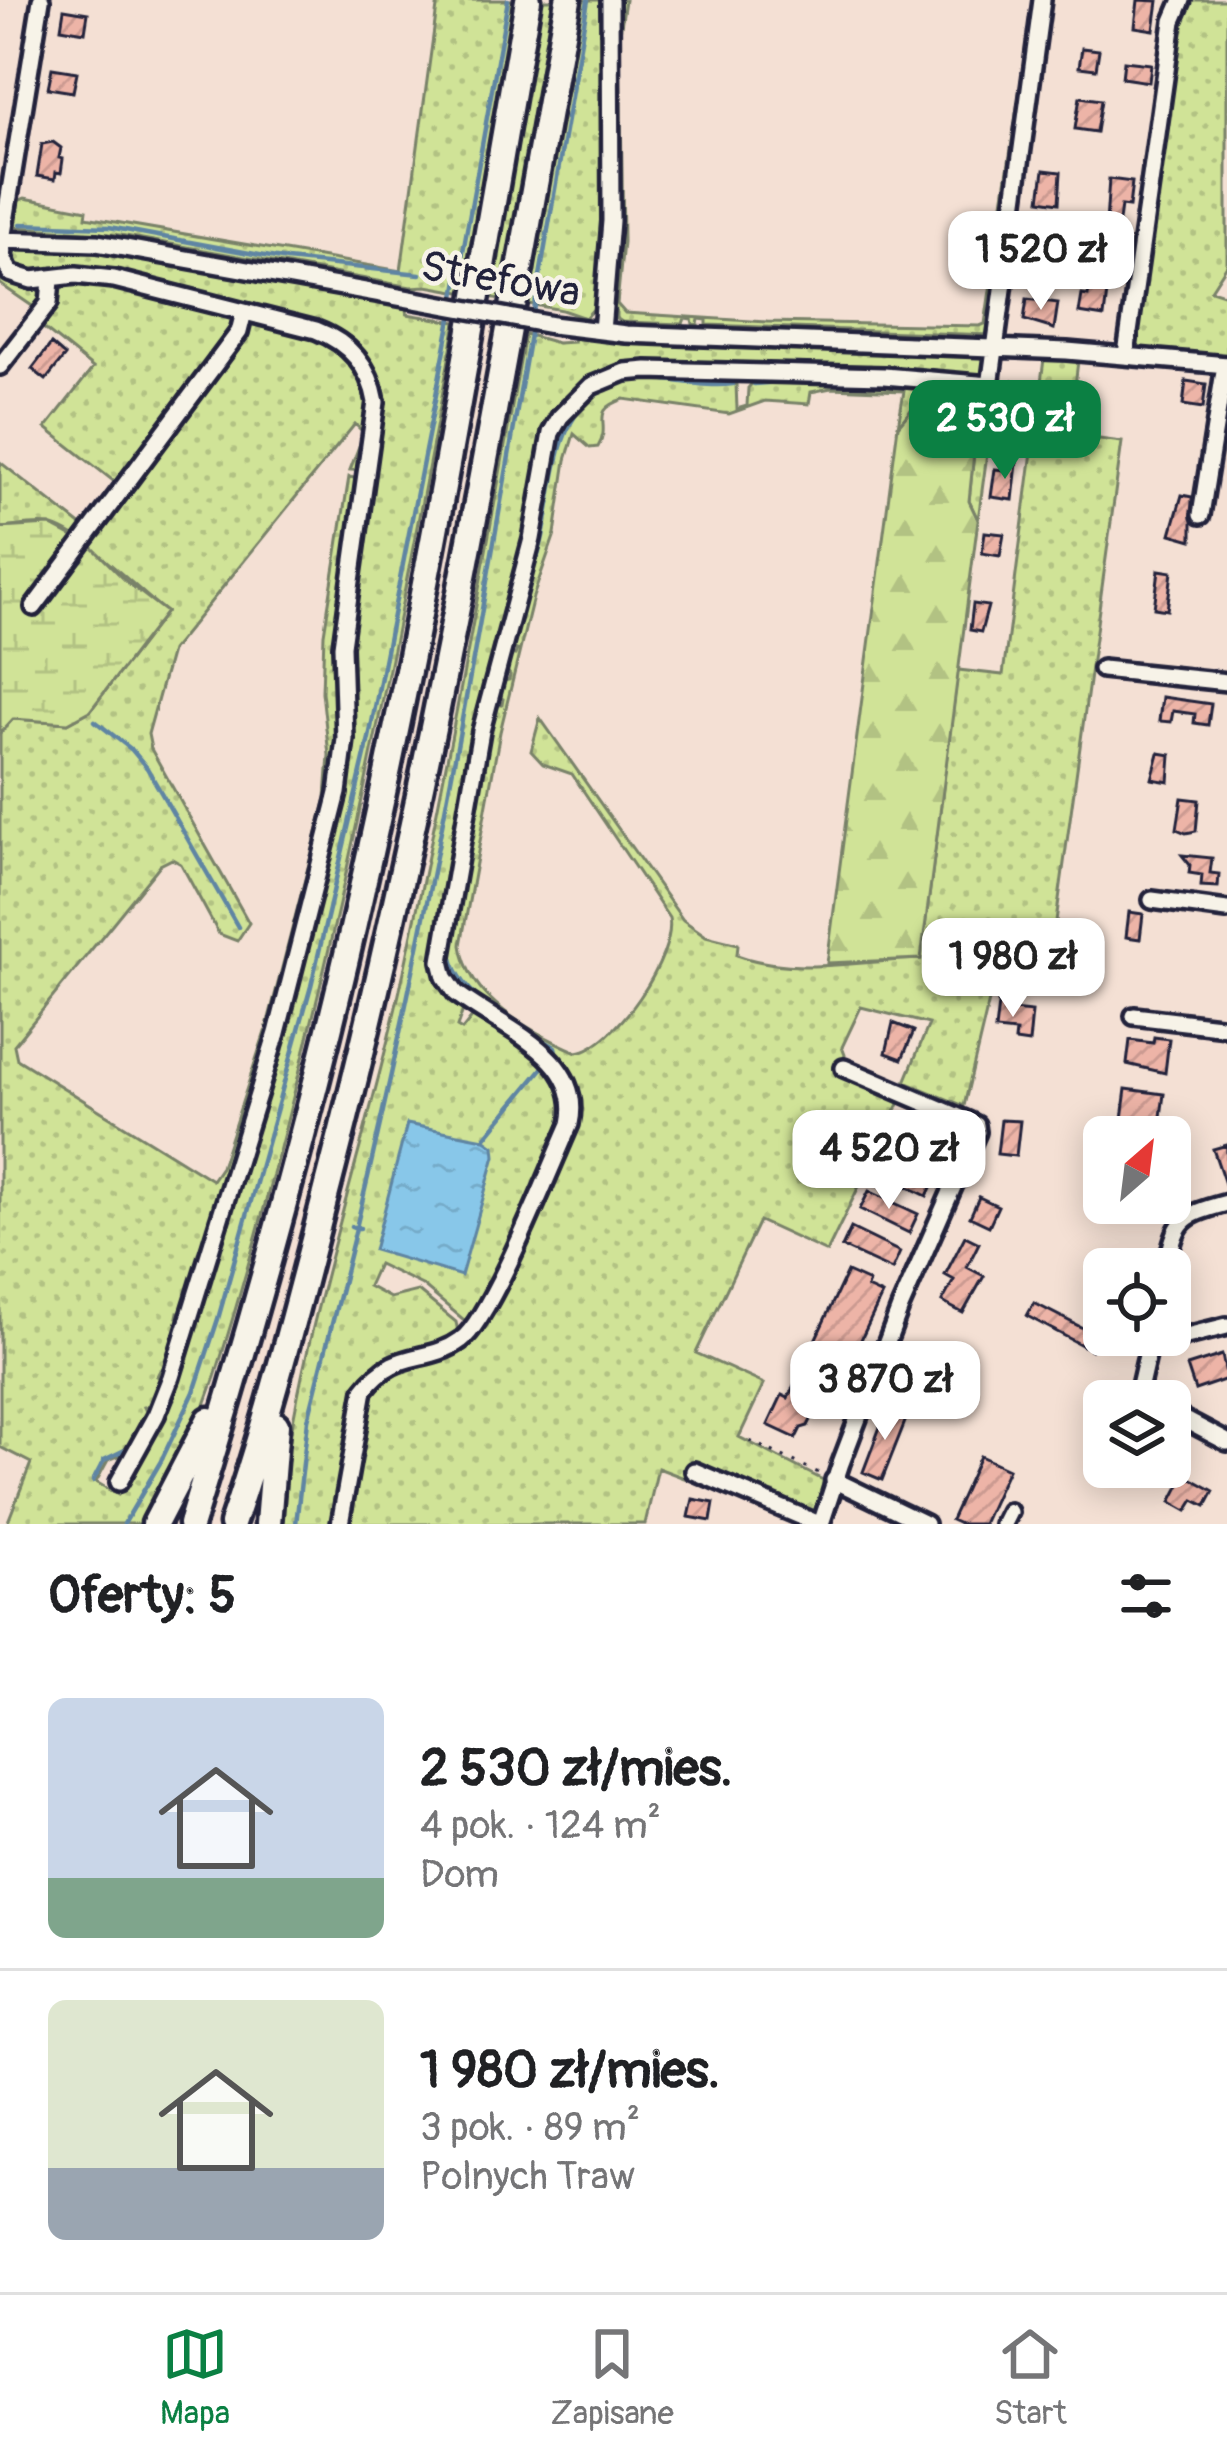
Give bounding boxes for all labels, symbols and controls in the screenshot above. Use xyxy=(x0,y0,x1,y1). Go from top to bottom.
pin: 1 520 zł xyxy=(917,211,1165,313)
text: 1 520 zł xyxy=(975,225,1107,274)
street label: Strefowa xyxy=(417,240,584,320)
pin: 2 530 zł xyxy=(881,380,1129,482)
text: 2 530 zł xyxy=(936,394,1074,443)
pin: 1 980 zł xyxy=(889,918,1137,1020)
text: 1 980 zł xyxy=(949,932,1077,981)
pin: 4 520 zł xyxy=(765,1110,1013,1212)
north arrow xyxy=(1083,1116,1191,1224)
map controls xyxy=(1083,1116,1191,1488)
text: 4 520 zł xyxy=(819,1124,959,1173)
button: locate xyxy=(1083,1248,1191,1356)
pin: 3 870 zł xyxy=(761,1341,1009,1443)
text: 3 870 zł xyxy=(817,1355,953,1404)
button: layers xyxy=(1083,1380,1191,1488)
icon: filters xyxy=(1113,1563,1179,1629)
text: Oferty: 5 xyxy=(48,1564,236,1628)
text: 2 530 zł/mies. xyxy=(420,1737,733,1801)
icon: home xyxy=(144,1746,288,1890)
text: 4 pok. · 124 m² xyxy=(420,1801,661,1850)
text: Dom xyxy=(420,1850,499,1899)
text: 1 980 zł/mies. xyxy=(420,2039,720,2103)
icon: home xyxy=(144,2048,288,2192)
text: 3 pok. · 89 m² xyxy=(420,2103,640,2152)
text: Polnych Traw xyxy=(420,2152,635,2201)
tab: Mapa xyxy=(160,2321,230,2434)
tab: Zapisane xyxy=(550,2321,674,2434)
tab: Start xyxy=(994,2321,1067,2434)

